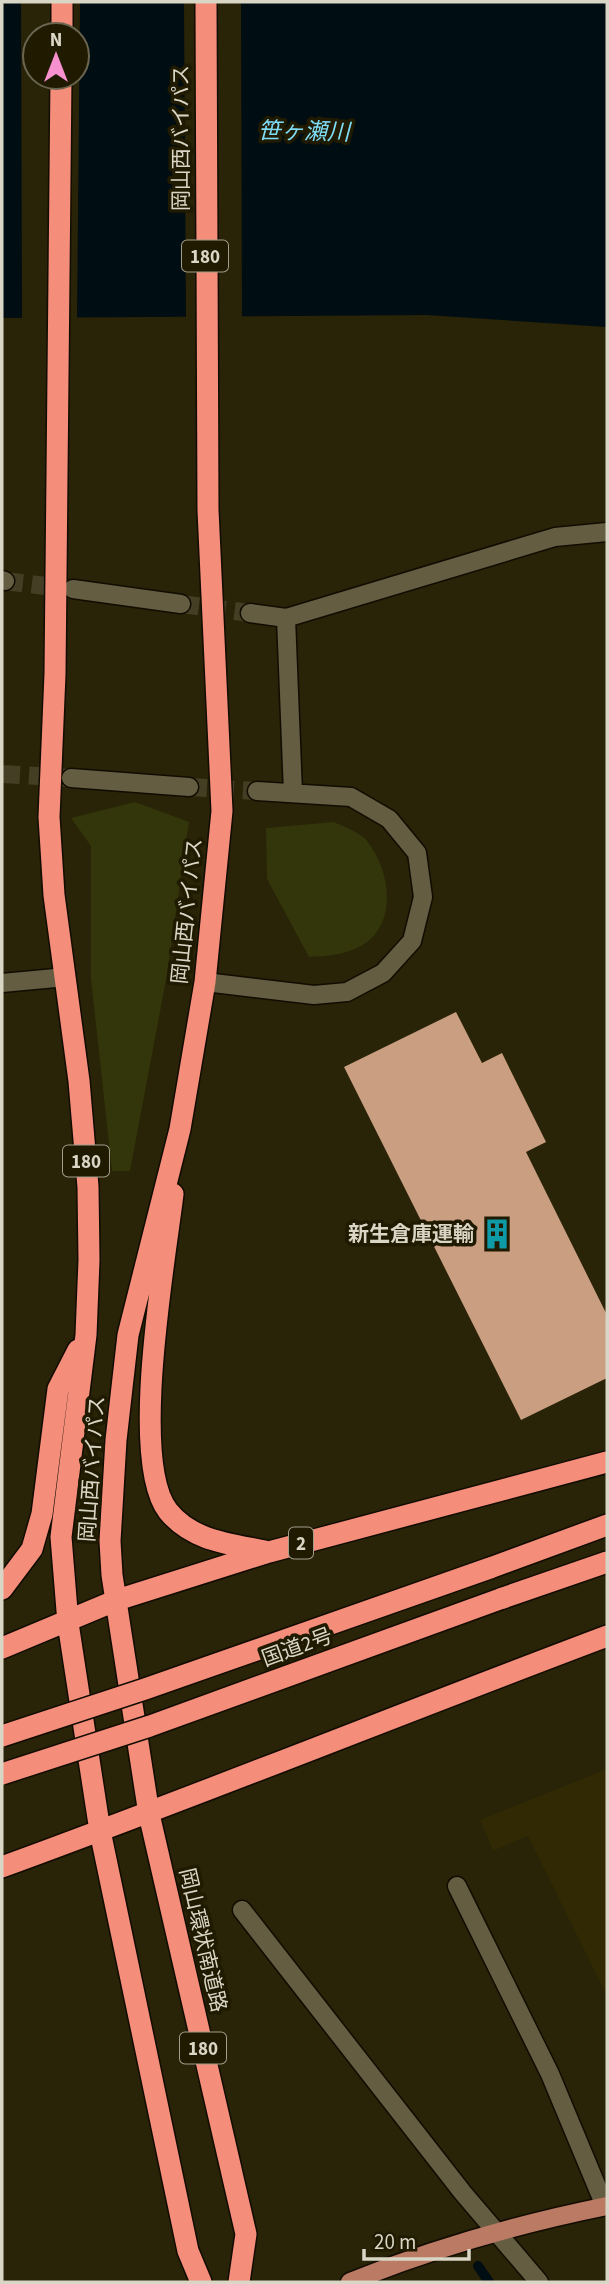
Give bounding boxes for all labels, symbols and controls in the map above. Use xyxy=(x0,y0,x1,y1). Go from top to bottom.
north arrow xyxy=(21,21,91,91)
text: N xyxy=(50,27,62,54)
street label: 岡山西バイパス xyxy=(166,65,196,211)
water label: 笹ヶ瀬川 xyxy=(258,114,353,149)
road number: 180 xyxy=(182,240,228,272)
street label: 岡山西バイパス xyxy=(164,837,210,985)
road number: 180 xyxy=(63,1146,109,1176)
building icon: 新生倉庫運輸 xyxy=(480,1217,514,1251)
place label: 新生倉庫運輸 xyxy=(348,1219,474,1249)
street label: 岡山西バイパス xyxy=(72,1395,112,1543)
road number: 2 xyxy=(289,1527,313,1558)
street label: 国道2号 xyxy=(257,1620,337,1674)
street label: 岡山環状南道路 xyxy=(172,1865,234,2015)
road number: 180 xyxy=(180,2032,226,2064)
scale bar xyxy=(364,2218,469,2262)
text: 20 m xyxy=(374,2227,416,2257)

